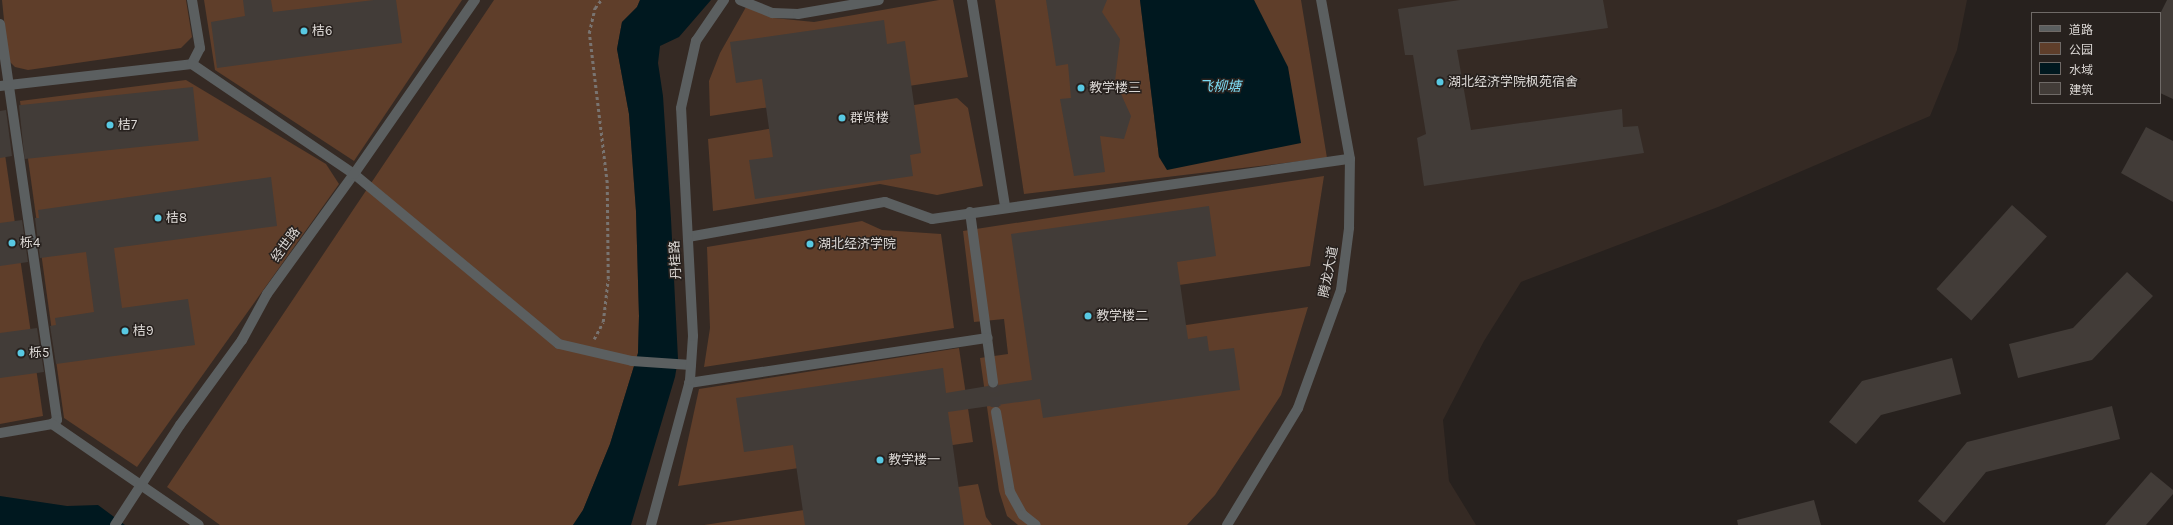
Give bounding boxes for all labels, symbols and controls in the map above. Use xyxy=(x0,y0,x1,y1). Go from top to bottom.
legend xyxy=(2031,12,2161,104)
place label: 桔6 xyxy=(312,23,332,39)
text: 道路 xyxy=(2069,23,2093,37)
marker: 桔6 xyxy=(299,26,309,36)
text: 公园 xyxy=(2069,43,2093,57)
text: 水域 xyxy=(2069,63,2093,77)
place label: 湖北经济学院枫苑宿舍 xyxy=(1448,74,1578,90)
marker: 湖北经济学院枫苑宿舍 xyxy=(1435,77,1445,87)
water label: 飞柳塘 xyxy=(1199,79,1241,95)
place label: 教学楼三 xyxy=(1089,80,1141,96)
marker: 教学楼三 xyxy=(1076,83,1086,93)
text: 建筑 xyxy=(2069,83,2093,97)
place label: 群贤楼 xyxy=(850,110,889,126)
marker: 群贤楼 xyxy=(837,113,847,123)
place label: 桔7 xyxy=(118,117,137,133)
marker: 桔7 xyxy=(105,120,115,130)
place label: 桔8 xyxy=(166,210,187,226)
marker: 桔8 xyxy=(153,213,163,223)
street label: 经世路 xyxy=(268,225,304,265)
place label: 栎4 xyxy=(20,235,40,251)
place label: 湖北经济学院 xyxy=(818,236,896,252)
marker: 栎4 xyxy=(7,238,17,248)
marker: 湖北经济学院 xyxy=(805,239,815,249)
street label: 丹桂路 xyxy=(667,240,685,280)
street label: 腾龙大道 xyxy=(1316,245,1342,299)
place label: 教学楼二 xyxy=(1096,308,1148,324)
marker: 教学楼二 xyxy=(1083,311,1093,321)
place label: 桔9 xyxy=(133,323,154,339)
marker: 桔9 xyxy=(120,326,130,336)
place label: 栎5 xyxy=(29,345,49,361)
marker: 栎5 xyxy=(16,348,26,358)
place label: 教学楼一 xyxy=(888,452,940,468)
marker: 教学楼一 xyxy=(875,455,885,465)

